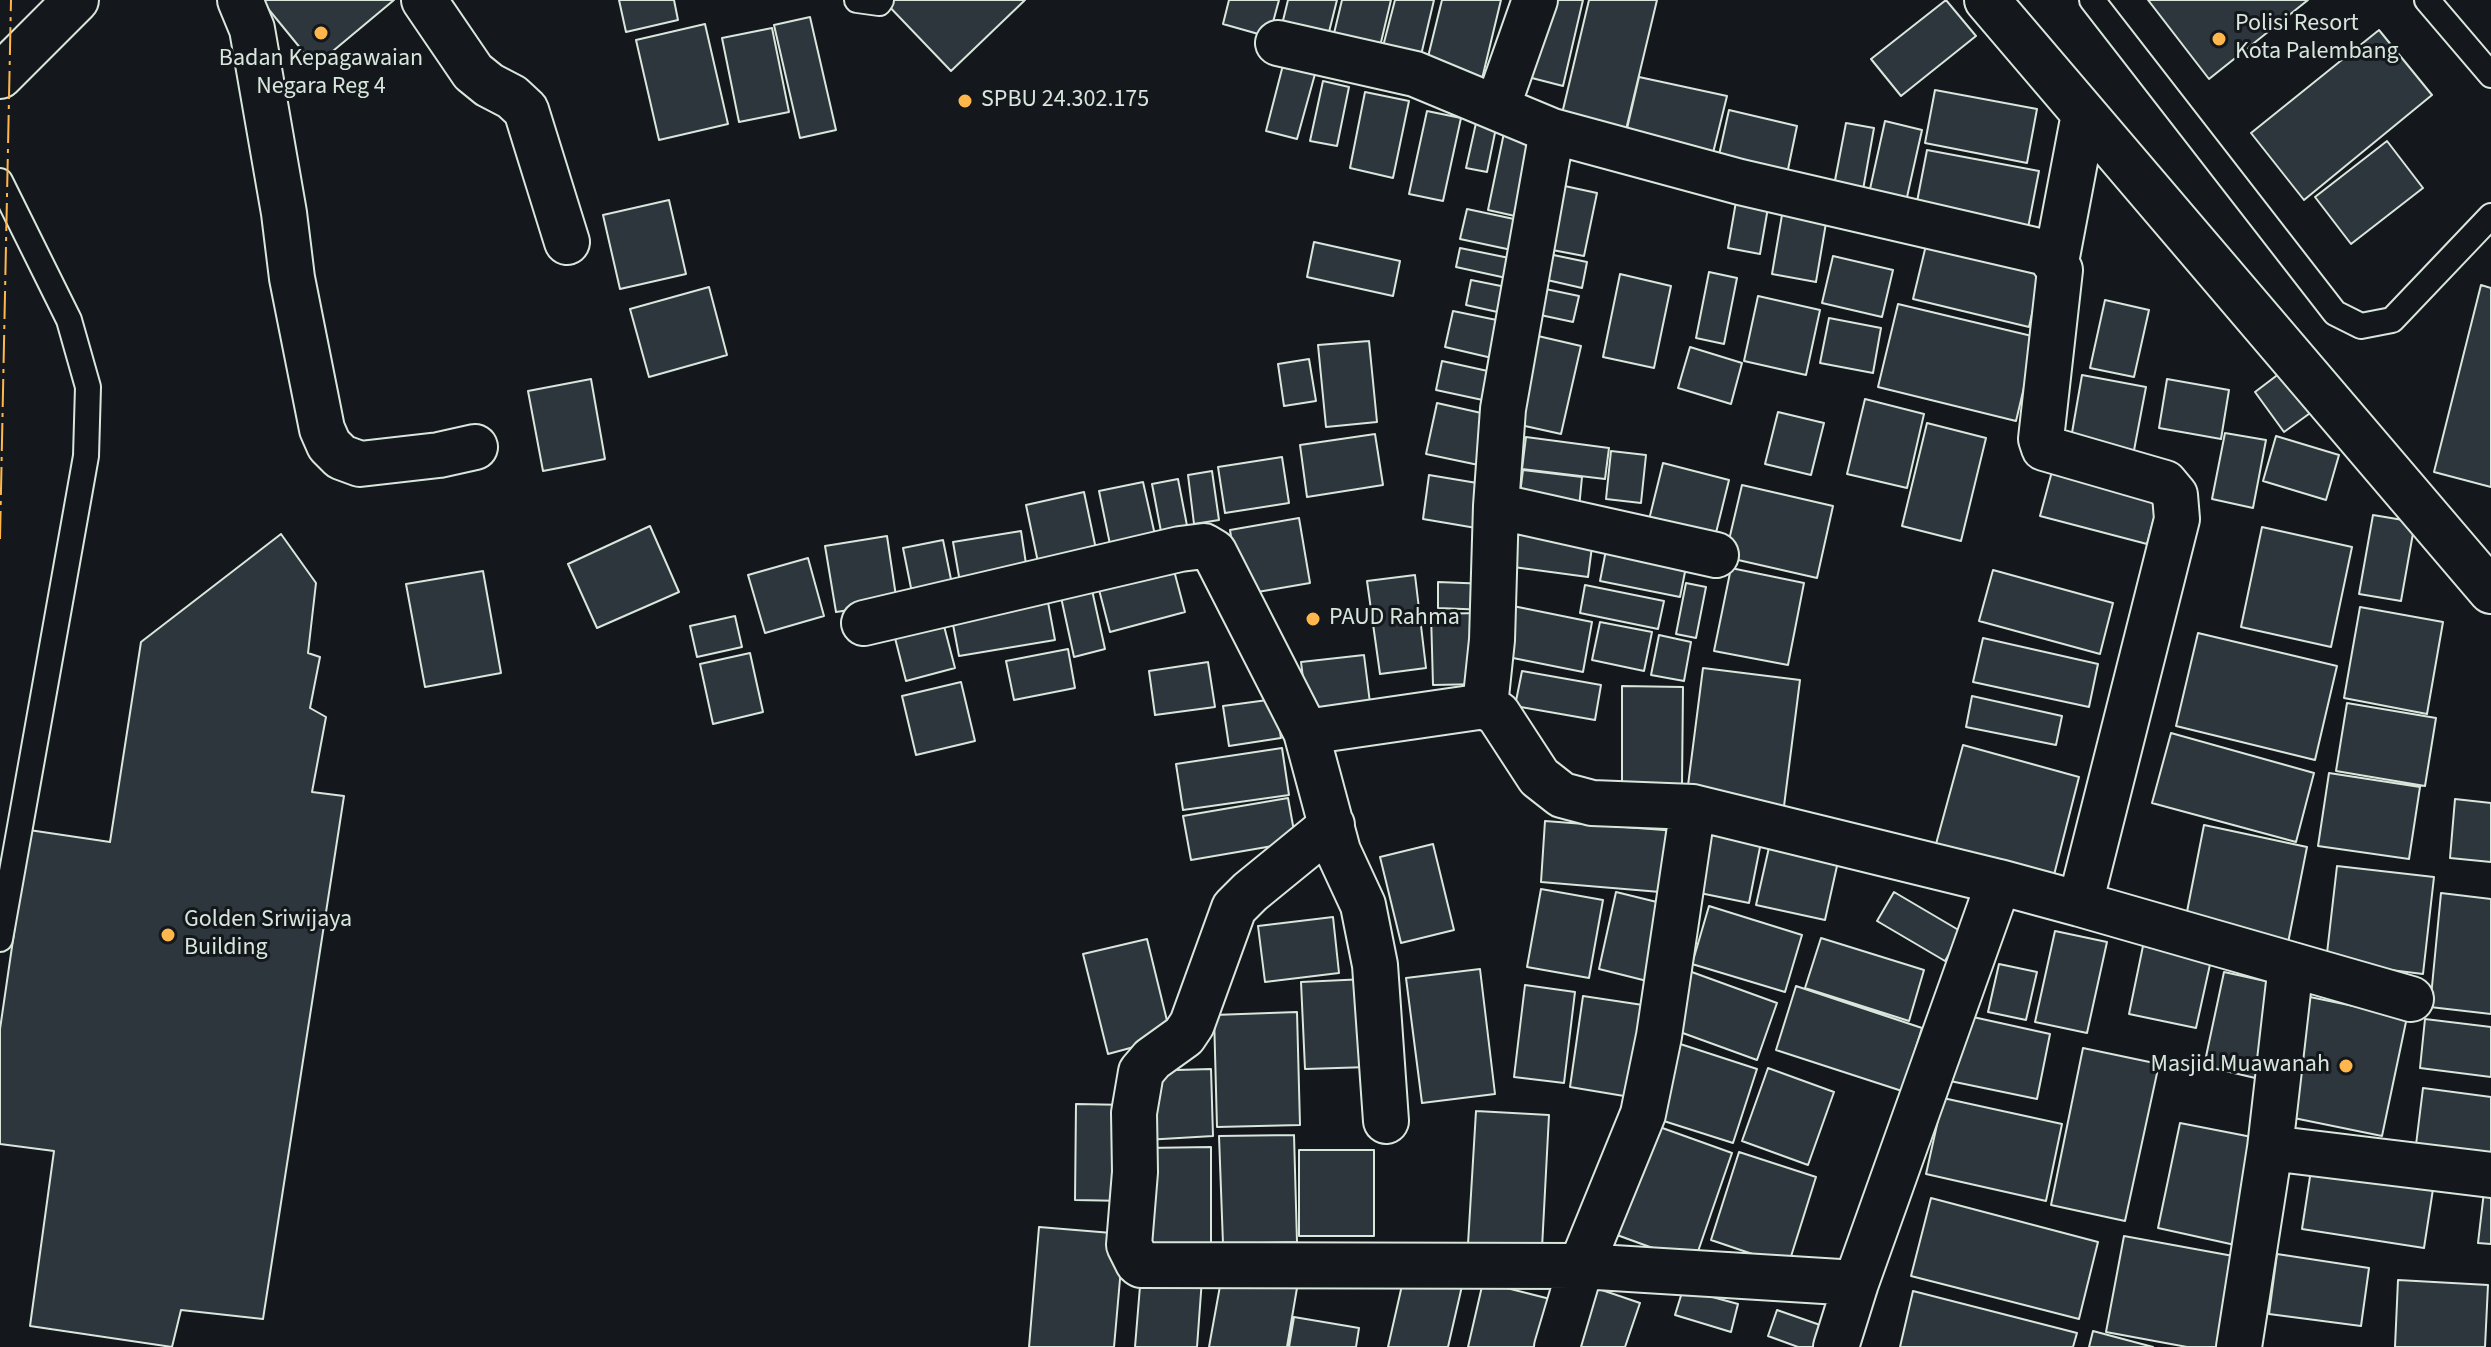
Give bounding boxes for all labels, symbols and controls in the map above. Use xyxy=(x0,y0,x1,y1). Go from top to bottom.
place label: Polisi Resort Kota Palembang xyxy=(2235,11,2399,67)
marker: Badan Kepagawaian Negara Reg 4 xyxy=(312,24,330,42)
marker: Polisi Resort Kota Palembang xyxy=(2210,30,2228,48)
place label: Badan Kepagawaian Negara Reg 4 xyxy=(219,46,423,102)
place label: SPBU 24.302.175 xyxy=(981,87,1149,115)
marker: SPBU 24.302.175 xyxy=(956,92,974,110)
place label: PAUD Rahma xyxy=(1329,605,1460,633)
marker: PAUD Rahma xyxy=(1304,610,1322,628)
place label: Golden Sriwijaya Building xyxy=(184,907,352,963)
marker: Golden Sriwijaya Building xyxy=(159,926,177,944)
place label: Masjid Muawanah xyxy=(2150,1052,2330,1080)
marker: Masjid Muawanah xyxy=(2337,1057,2355,1075)

